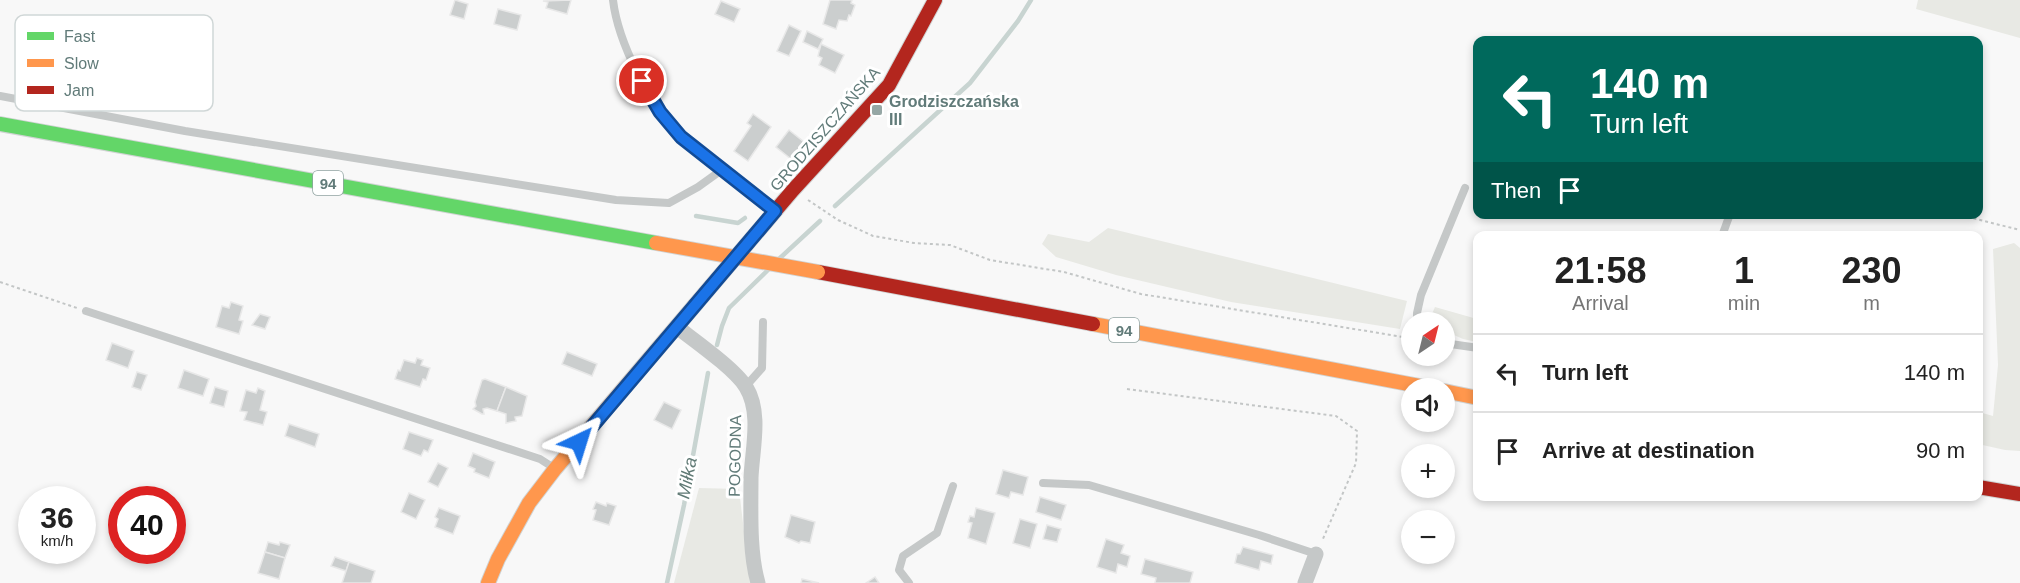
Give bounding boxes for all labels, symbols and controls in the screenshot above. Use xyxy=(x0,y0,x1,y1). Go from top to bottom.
legend xyxy=(15,15,213,111)
text: Fast xyxy=(64,28,96,45)
text: Slow xyxy=(64,55,99,72)
pin xyxy=(616,55,667,106)
icon: left xyxy=(1491,60,1569,138)
text: 140 m xyxy=(1590,60,1709,107)
street label: GRODZISZCZAŃSKA xyxy=(766,63,884,194)
icon: arrive xyxy=(625,64,658,97)
text: Jam xyxy=(64,82,94,99)
place label: Grodziszczańska III xyxy=(889,93,1019,128)
marker: Grodziszczańska III xyxy=(870,103,884,117)
text: Turn left xyxy=(1590,109,1688,139)
road number: 94 xyxy=(313,171,343,195)
icon: arrive xyxy=(1553,174,1586,207)
text: Then xyxy=(1491,178,1541,203)
text: 21:58 xyxy=(1554,250,1646,291)
text: 1 xyxy=(1734,250,1754,291)
text: 230 xyxy=(1841,250,1902,291)
text: Arrival xyxy=(1572,292,1629,314)
text: min xyxy=(1728,292,1760,314)
text: m xyxy=(1863,292,1880,314)
north arrow xyxy=(1401,312,1455,366)
map controls xyxy=(1401,312,1455,564)
road number: 94 xyxy=(1109,318,1139,342)
icon: left xyxy=(1491,357,1524,390)
text: Turn left xyxy=(1542,360,1628,385)
text: 140 m xyxy=(1904,360,1965,385)
button: sound xyxy=(1401,378,1455,432)
position arrow xyxy=(547,410,611,474)
street label: POGODNA xyxy=(726,415,744,497)
icon: arrive xyxy=(1491,435,1524,468)
text: Arrive at destination xyxy=(1542,438,1755,463)
text: 90 m xyxy=(1916,438,1965,463)
button: + xyxy=(1401,444,1455,498)
water label: Miłka xyxy=(673,455,701,501)
speed limit sign: 40 xyxy=(108,486,186,564)
text: 36 xyxy=(40,501,74,534)
button: − xyxy=(1401,510,1455,564)
text: km/h xyxy=(41,532,73,549)

